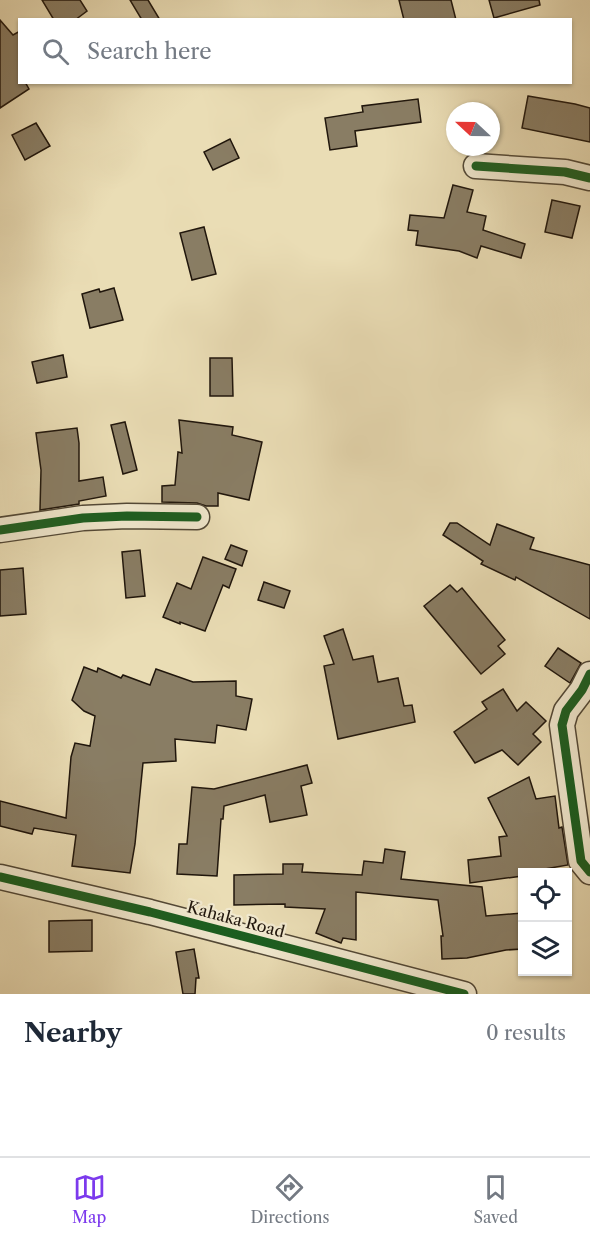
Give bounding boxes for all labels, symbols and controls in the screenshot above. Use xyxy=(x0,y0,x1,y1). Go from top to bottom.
search box xyxy=(18,18,572,84)
icon: search xyxy=(39,35,72,68)
text: Search here xyxy=(87,38,212,65)
north arrow xyxy=(446,102,500,156)
map controls xyxy=(518,868,572,976)
button: locate xyxy=(518,868,572,922)
street label: Kahaka Road xyxy=(185,896,287,942)
button: layers xyxy=(518,922,572,976)
text: Nearby xyxy=(24,1017,122,1049)
text: 0 results xyxy=(486,1021,566,1045)
tab: Map xyxy=(72,1171,106,1227)
tab: Directions xyxy=(250,1171,329,1227)
tab: Saved xyxy=(474,1171,518,1227)

